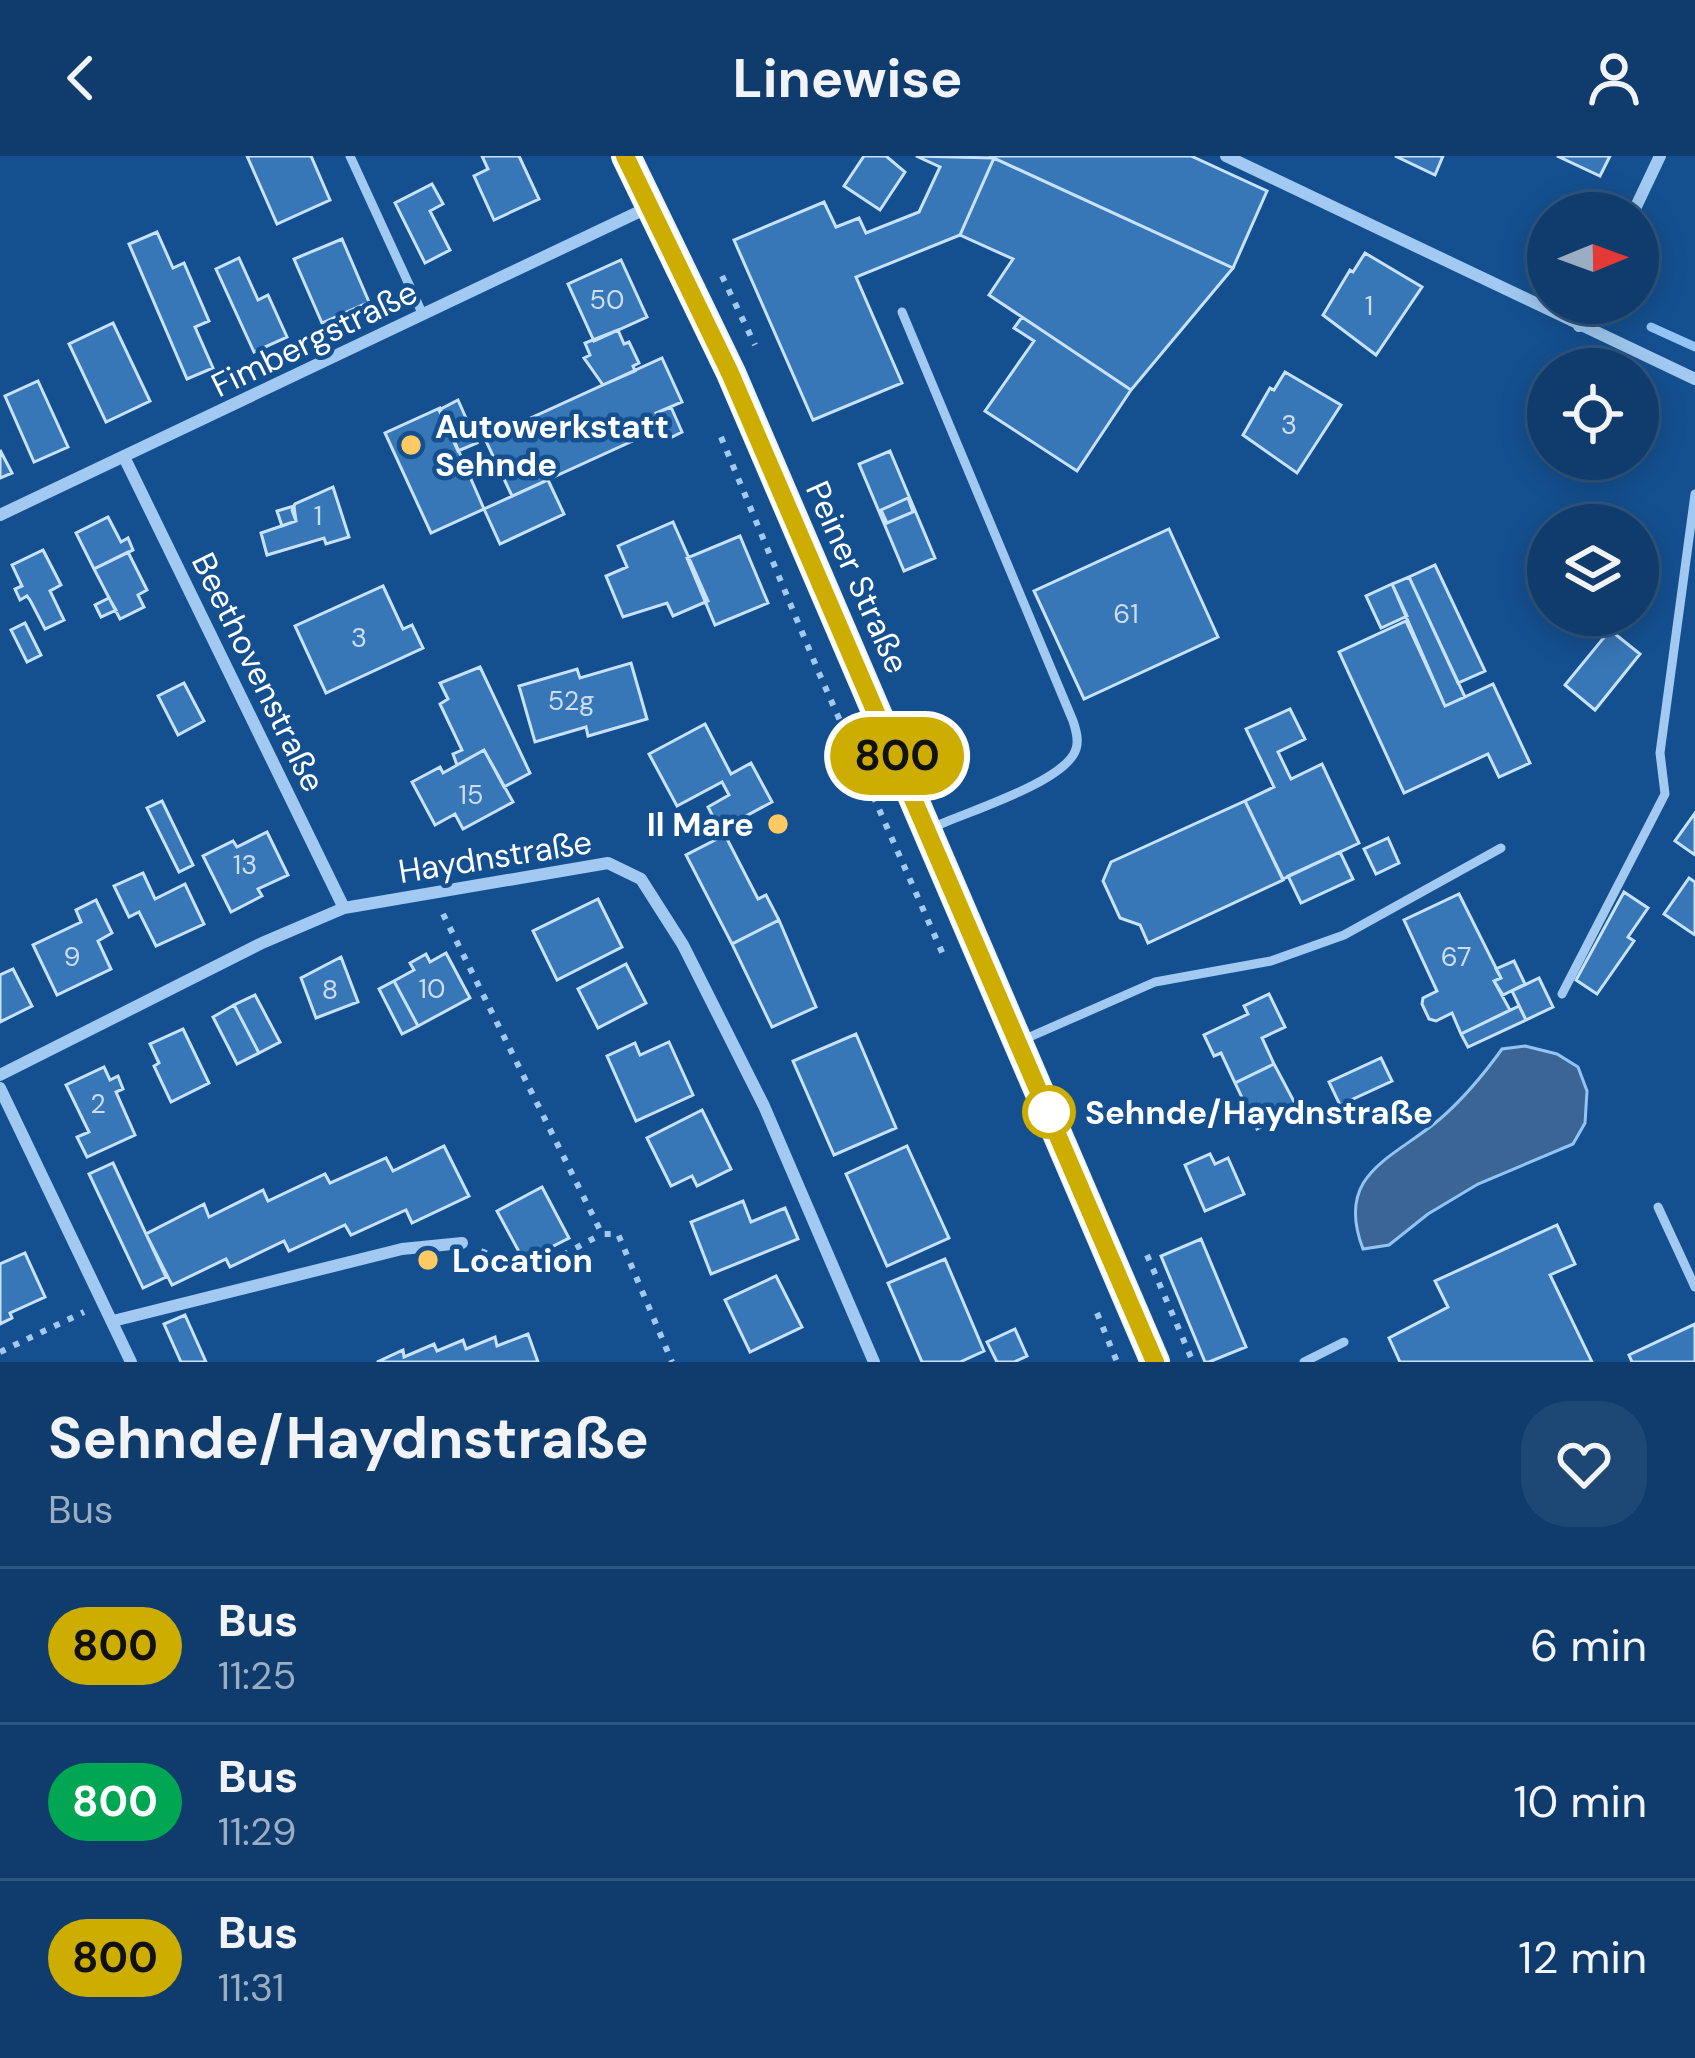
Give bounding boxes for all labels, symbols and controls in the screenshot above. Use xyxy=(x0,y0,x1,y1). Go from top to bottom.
text: Linewise xyxy=(733,43,963,114)
icon: back xyxy=(48,45,114,111)
icon: person xyxy=(1581,45,1647,111)
north arrow xyxy=(1527,192,1659,324)
map controls xyxy=(1527,192,1659,636)
street label: Fimbergstraße xyxy=(204,270,424,407)
house number: 50 xyxy=(590,282,624,317)
house number: 1 xyxy=(1365,288,1373,323)
button: locate xyxy=(1527,348,1659,480)
place label: Autowerkstatt Sehnde xyxy=(435,405,669,486)
house number: 3 xyxy=(1281,407,1297,442)
marker: Autowerkstatt Sehnde xyxy=(398,432,424,458)
street label: Peiner Straße xyxy=(796,474,919,680)
house number: 1 xyxy=(314,498,322,533)
button: layers xyxy=(1527,504,1659,636)
street label: Beethovenstraße xyxy=(182,546,335,799)
house number: 61 xyxy=(1113,596,1139,631)
house number: 3 xyxy=(351,620,367,655)
house number: 52g xyxy=(548,683,594,718)
line badge: 800 xyxy=(828,717,966,795)
text: 800 xyxy=(854,728,940,783)
house number: 15 xyxy=(459,777,483,812)
place label: Il Mare xyxy=(647,803,754,846)
marker: Il Mare xyxy=(765,811,791,837)
street label: Haydnstraße xyxy=(395,820,595,893)
house number: 13 xyxy=(233,847,257,882)
house number: 9 xyxy=(64,939,80,974)
house number: 67 xyxy=(1441,939,1471,974)
house number: 10 xyxy=(419,971,445,1006)
house number: 8 xyxy=(322,972,338,1007)
house number: 2 xyxy=(90,1086,106,1121)
marker: Sehnde/Haydnstraße xyxy=(1024,1087,1074,1137)
place label: Sehnde/Haydnstraße xyxy=(1085,1091,1433,1134)
place label: Location xyxy=(452,1239,593,1282)
marker: Location xyxy=(415,1247,441,1273)
text: Sehnde/Haydnstraße xyxy=(48,1401,649,1476)
button: heart xyxy=(1521,1401,1647,1527)
text: Bus xyxy=(48,1484,113,1535)
text: Bus xyxy=(218,1591,298,1650)
text: 6 min xyxy=(1530,1616,1647,1675)
text: 800 xyxy=(72,1618,158,1673)
text: 11:25 xyxy=(218,1650,296,1701)
text: Bus xyxy=(218,1747,298,1806)
text: 10 min xyxy=(1513,1772,1647,1831)
text: 800 xyxy=(72,1774,158,1829)
text: 11:29 xyxy=(218,1806,297,1857)
text: Bus xyxy=(218,1903,298,1962)
text: 12 min xyxy=(1518,1928,1647,1987)
text: 800 xyxy=(72,1930,158,1985)
text: 11:31 xyxy=(218,1962,285,2013)

